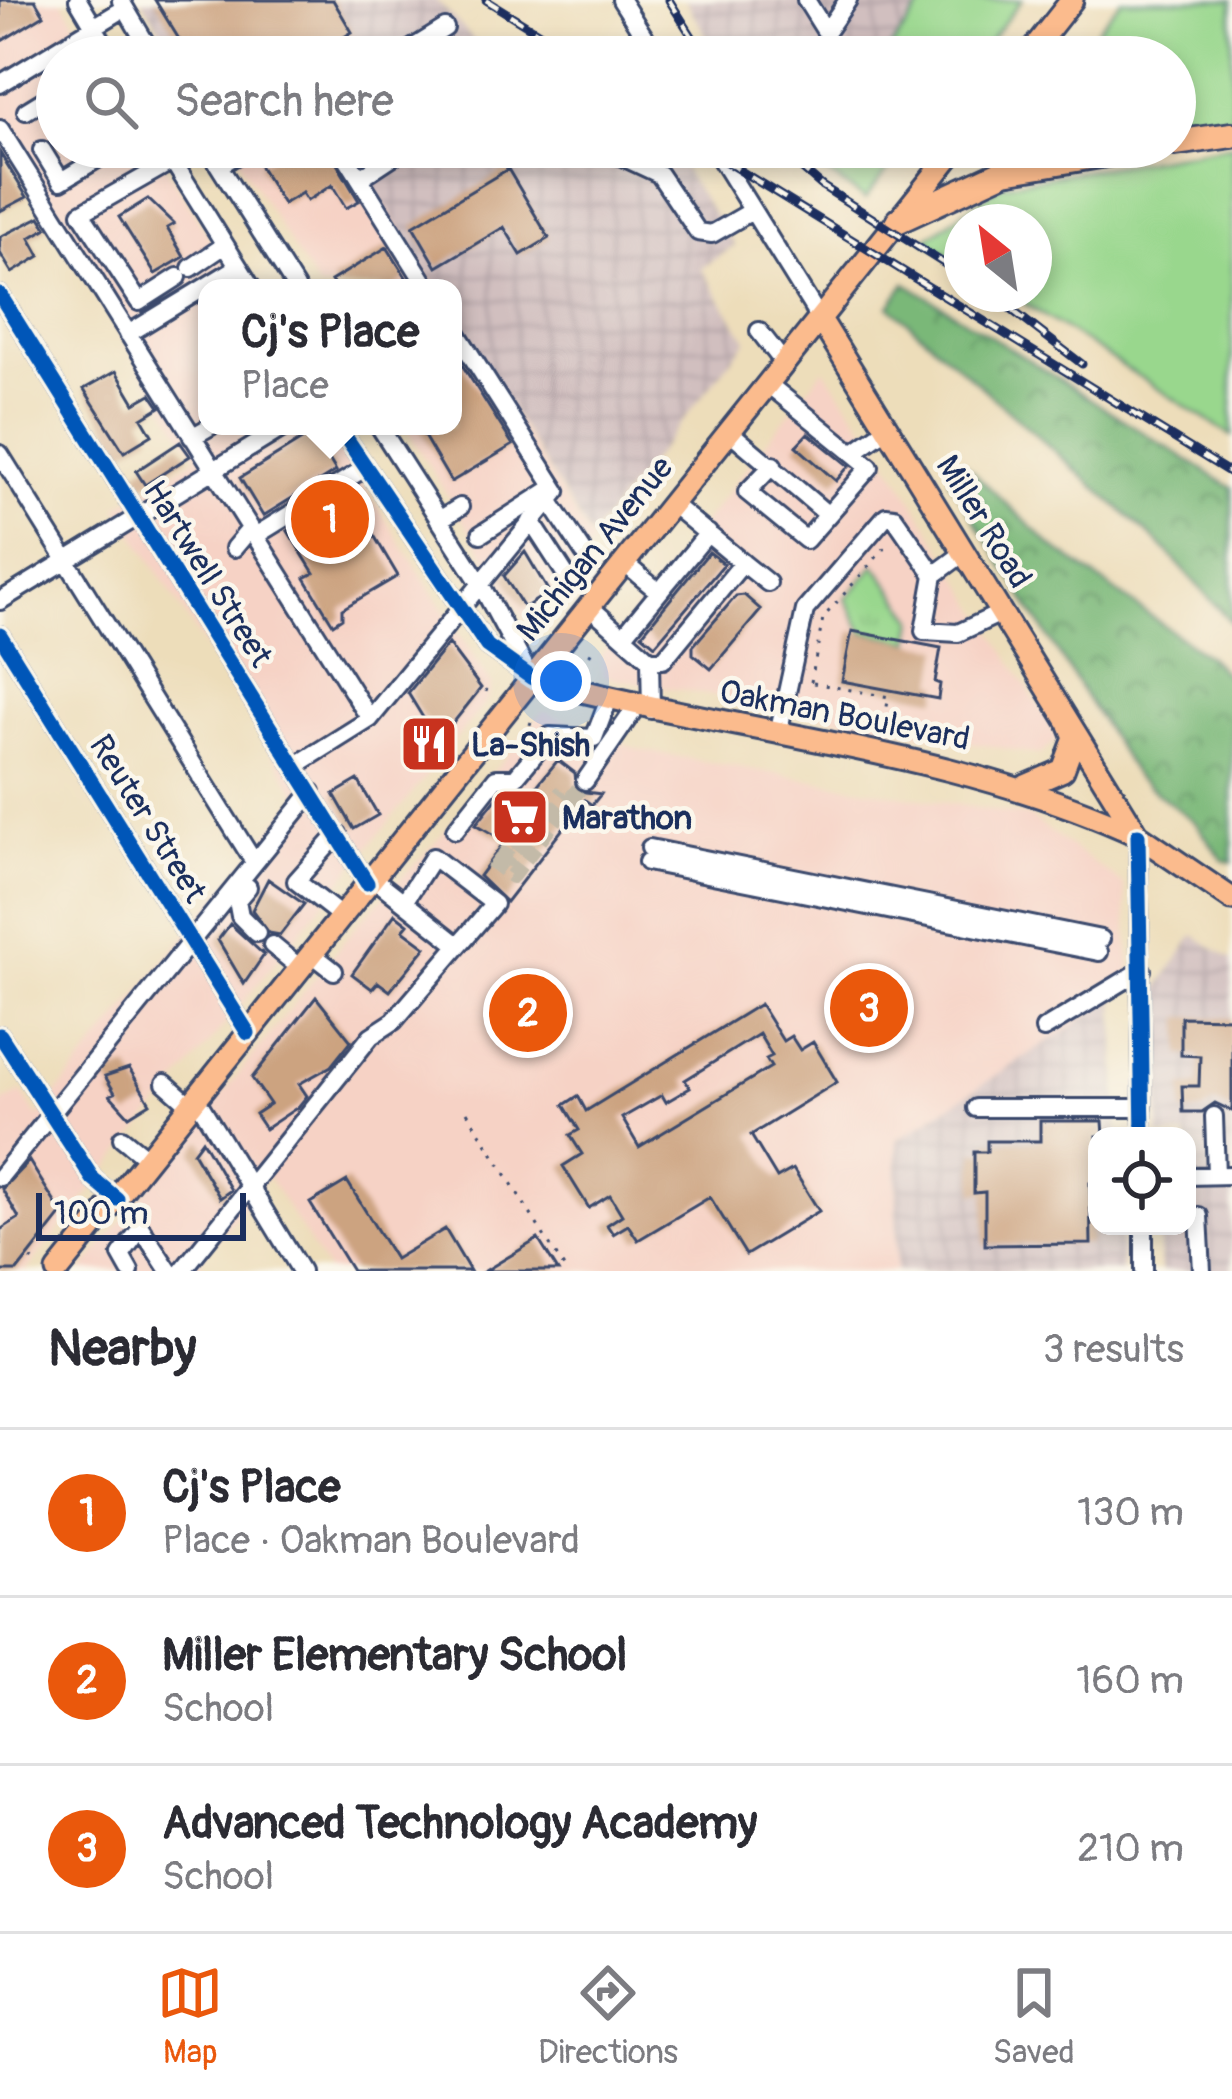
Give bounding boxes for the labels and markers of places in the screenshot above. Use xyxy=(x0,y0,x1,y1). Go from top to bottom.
pin: 1 xyxy=(291,474,369,564)
restaurant icon: La-Shish xyxy=(398,713,460,775)
place label: La-Shish xyxy=(471,725,590,766)
supermarket icon: Marathon xyxy=(489,786,551,848)
place label: Marathon xyxy=(562,798,692,839)
pin: 3 xyxy=(830,963,908,1053)
pin: 2 xyxy=(489,968,567,1058)

